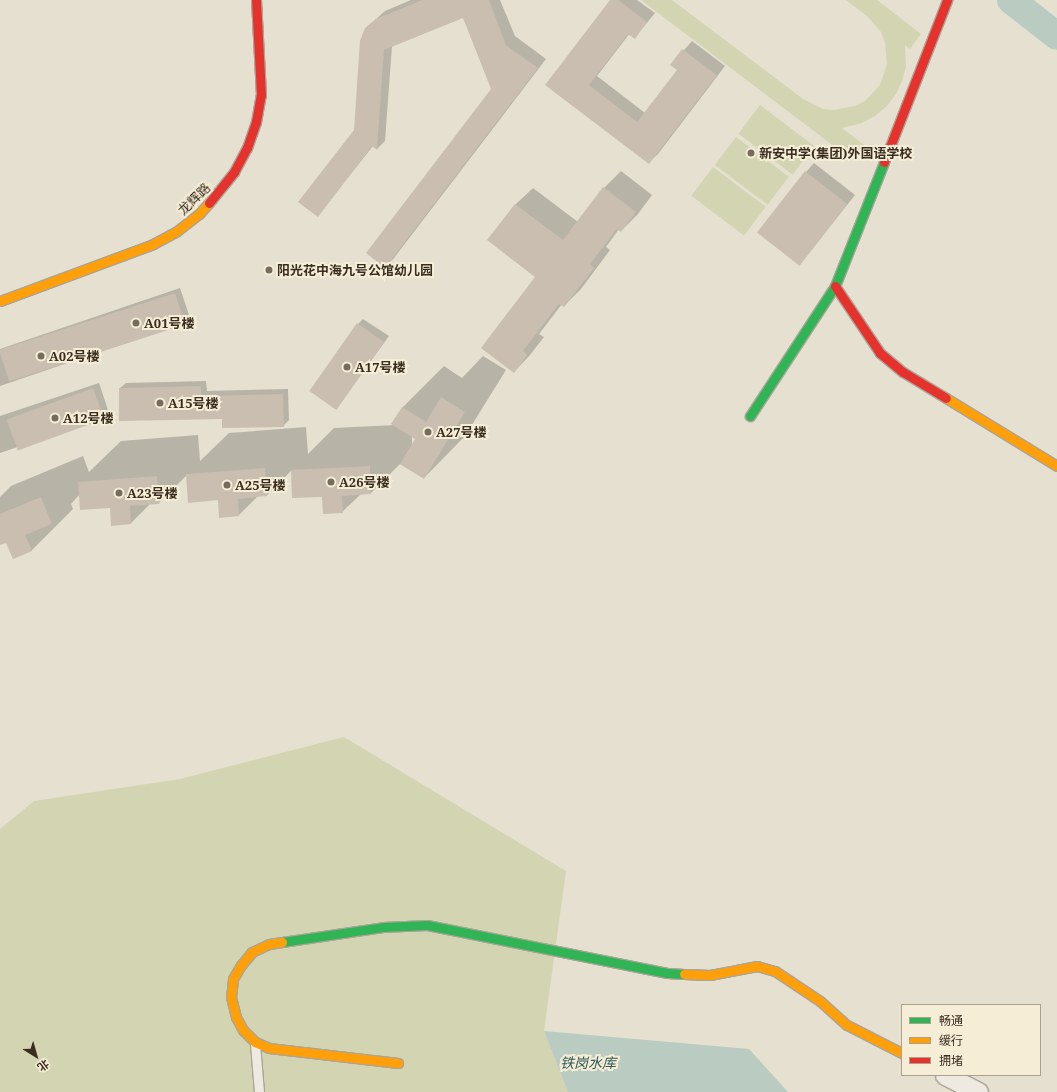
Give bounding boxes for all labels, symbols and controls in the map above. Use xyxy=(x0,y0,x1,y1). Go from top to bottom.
place label: 新安中学(集团)外国语学校 xyxy=(759,145,912,161)
marker: 新安中学(集团)外国语学校 xyxy=(746,148,756,158)
street label: 龙辉路 xyxy=(175,180,213,218)
place label: 阳光花中海九号公馆幼儿园 xyxy=(277,262,433,278)
marker: 阳光花中海九号公馆幼儿园 xyxy=(264,265,274,275)
place label: A01号楼 xyxy=(144,315,194,331)
marker: A01号楼 xyxy=(131,318,141,328)
place label: A02号楼 xyxy=(49,348,99,364)
marker: A02号楼 xyxy=(36,351,46,361)
place label: A17号楼 xyxy=(355,359,405,375)
marker: A17号楼 xyxy=(342,362,352,372)
place label: A15号楼 xyxy=(168,395,218,411)
marker: A15号楼 xyxy=(155,398,165,408)
place label: A12号楼 xyxy=(63,410,113,426)
marker: A12号楼 xyxy=(50,413,60,423)
place label: A27号楼 xyxy=(436,424,486,440)
marker: A27号楼 xyxy=(423,427,433,437)
place label: A26号楼 xyxy=(339,474,389,490)
place label: A25号楼 xyxy=(235,477,285,493)
marker: A26号楼 xyxy=(326,477,336,487)
marker: A25号楼 xyxy=(222,480,232,490)
place label: A23号楼 xyxy=(127,485,177,501)
marker: A23号楼 xyxy=(114,488,124,498)
legend xyxy=(901,1004,1041,1076)
text: 畅通 xyxy=(939,1012,963,1029)
text: 缓行 xyxy=(939,1032,963,1049)
north arrow xyxy=(16,1036,56,1076)
text: 拥堵 xyxy=(939,1052,963,1069)
water label: 铁岗水库 xyxy=(560,1055,616,1071)
text: 北 xyxy=(35,1057,52,1075)

